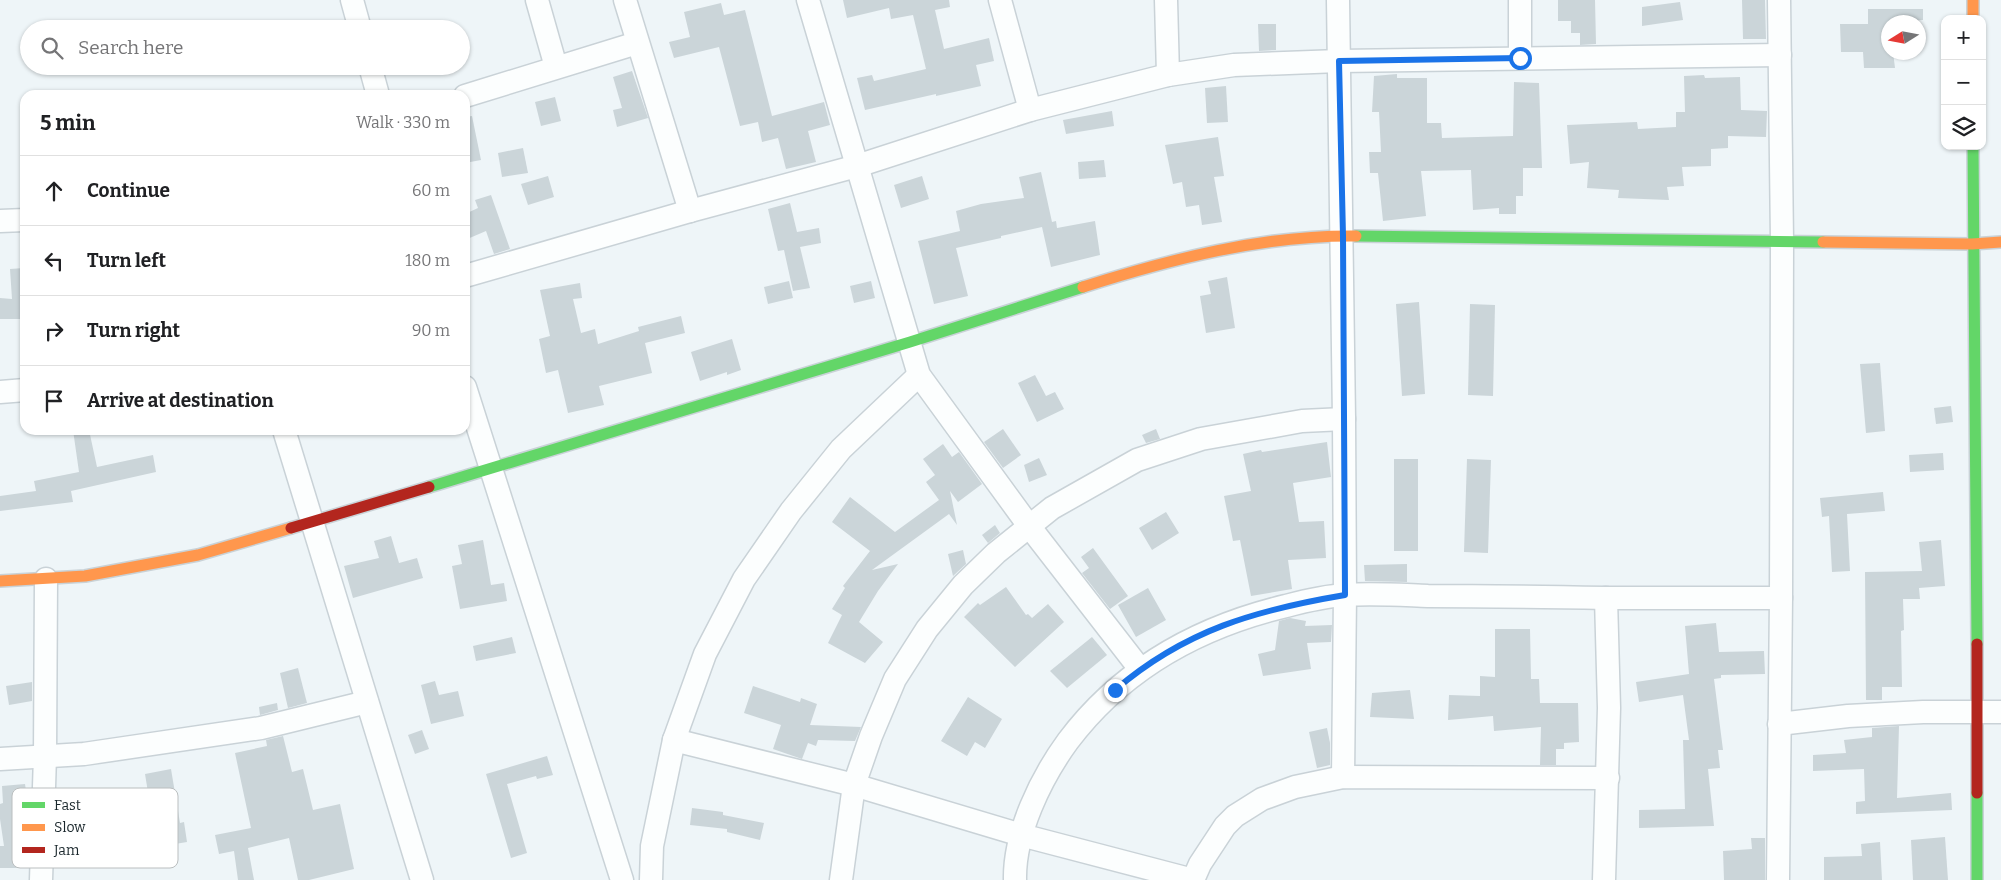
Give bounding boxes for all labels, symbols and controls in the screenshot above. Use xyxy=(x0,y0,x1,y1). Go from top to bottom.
north arrow xyxy=(1881,15,1926,60)
map controls xyxy=(1941,15,1986,150)
button: + xyxy=(1941,15,1986,60)
search box xyxy=(20,20,470,75)
icon: search xyxy=(38,34,66,62)
text: Search here xyxy=(78,36,183,59)
route start xyxy=(1509,47,1532,70)
button: − xyxy=(1941,60,1986,105)
button: layers xyxy=(1941,105,1986,150)
text: 5 min xyxy=(40,110,96,136)
text: Walk · 330 m xyxy=(356,113,450,132)
icon: ahead xyxy=(40,177,68,205)
text: Continue xyxy=(87,179,170,202)
text: 60 m xyxy=(412,181,450,200)
icon: left xyxy=(40,247,68,275)
text: Turn left xyxy=(87,249,166,272)
text: 180 m xyxy=(405,251,450,270)
icon: right xyxy=(40,317,68,345)
text: Turn right xyxy=(87,319,180,342)
text: 90 m xyxy=(412,321,450,340)
icon: arrive xyxy=(40,387,68,415)
text: Arrive at destination xyxy=(87,389,274,412)
route end xyxy=(1104,679,1127,702)
legend xyxy=(12,788,178,868)
text: Fast xyxy=(54,797,81,814)
text: Slow xyxy=(54,819,86,836)
text: Jam xyxy=(53,842,80,859)

